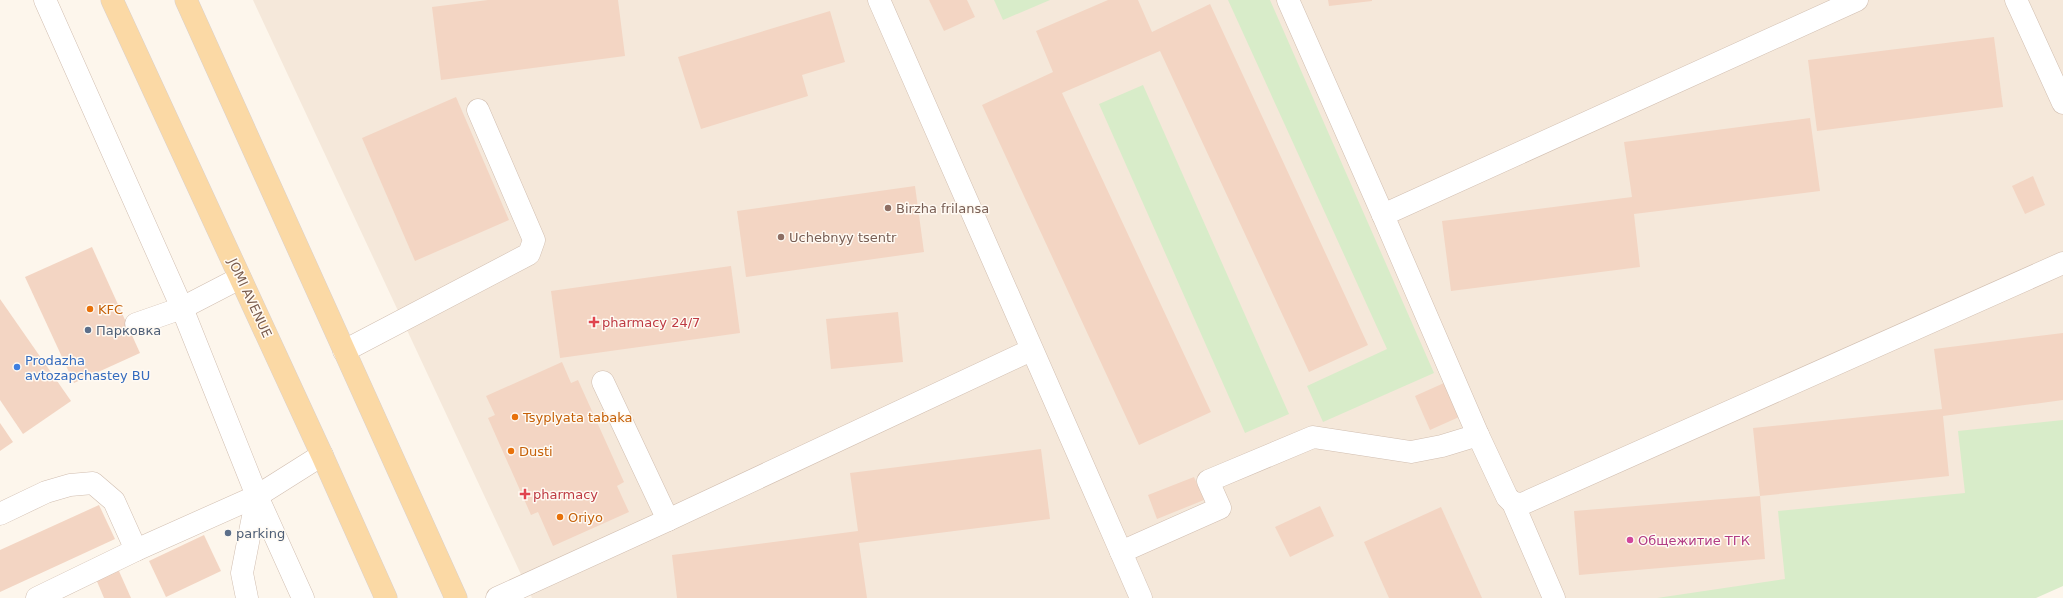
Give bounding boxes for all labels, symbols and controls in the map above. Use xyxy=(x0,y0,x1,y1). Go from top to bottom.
place label: Birzha frilansa xyxy=(896,201,989,216)
marker: Birzha frilansa xyxy=(883,203,893,213)
place label: Uchebnyy tsentr xyxy=(789,230,897,245)
marker: Uchebnyy tsentr xyxy=(776,232,786,242)
street label: JOMI AVENUE xyxy=(225,255,275,340)
place label: KFC xyxy=(98,302,123,317)
marker: KFC xyxy=(85,304,95,314)
place label: pharmacy 24/7 xyxy=(602,315,700,330)
marker: pharmacy 24/7 xyxy=(589,317,599,327)
place label: Парковка xyxy=(96,323,161,338)
marker: Парковка xyxy=(83,325,93,335)
place label: Prodazha avtozapchastey BU xyxy=(25,353,150,383)
marker: Prodazha avtozapchastey BU xyxy=(12,362,22,372)
place label: Tsyplyata tabaka xyxy=(522,410,633,425)
marker: Tsyplyata tabaka xyxy=(510,412,520,422)
place label: Dusti xyxy=(519,444,553,459)
marker: Dusti xyxy=(506,446,516,456)
place label: pharmacy xyxy=(533,487,598,502)
marker: pharmacy xyxy=(520,489,530,499)
place label: Oriyo xyxy=(568,510,603,525)
marker: Oriyo xyxy=(555,512,565,522)
place label: parking xyxy=(236,526,285,541)
marker: parking xyxy=(223,528,233,538)
place label: Общежитие ТГК xyxy=(1638,533,1750,548)
marker: Общежитие ТГК xyxy=(1625,535,1635,545)

